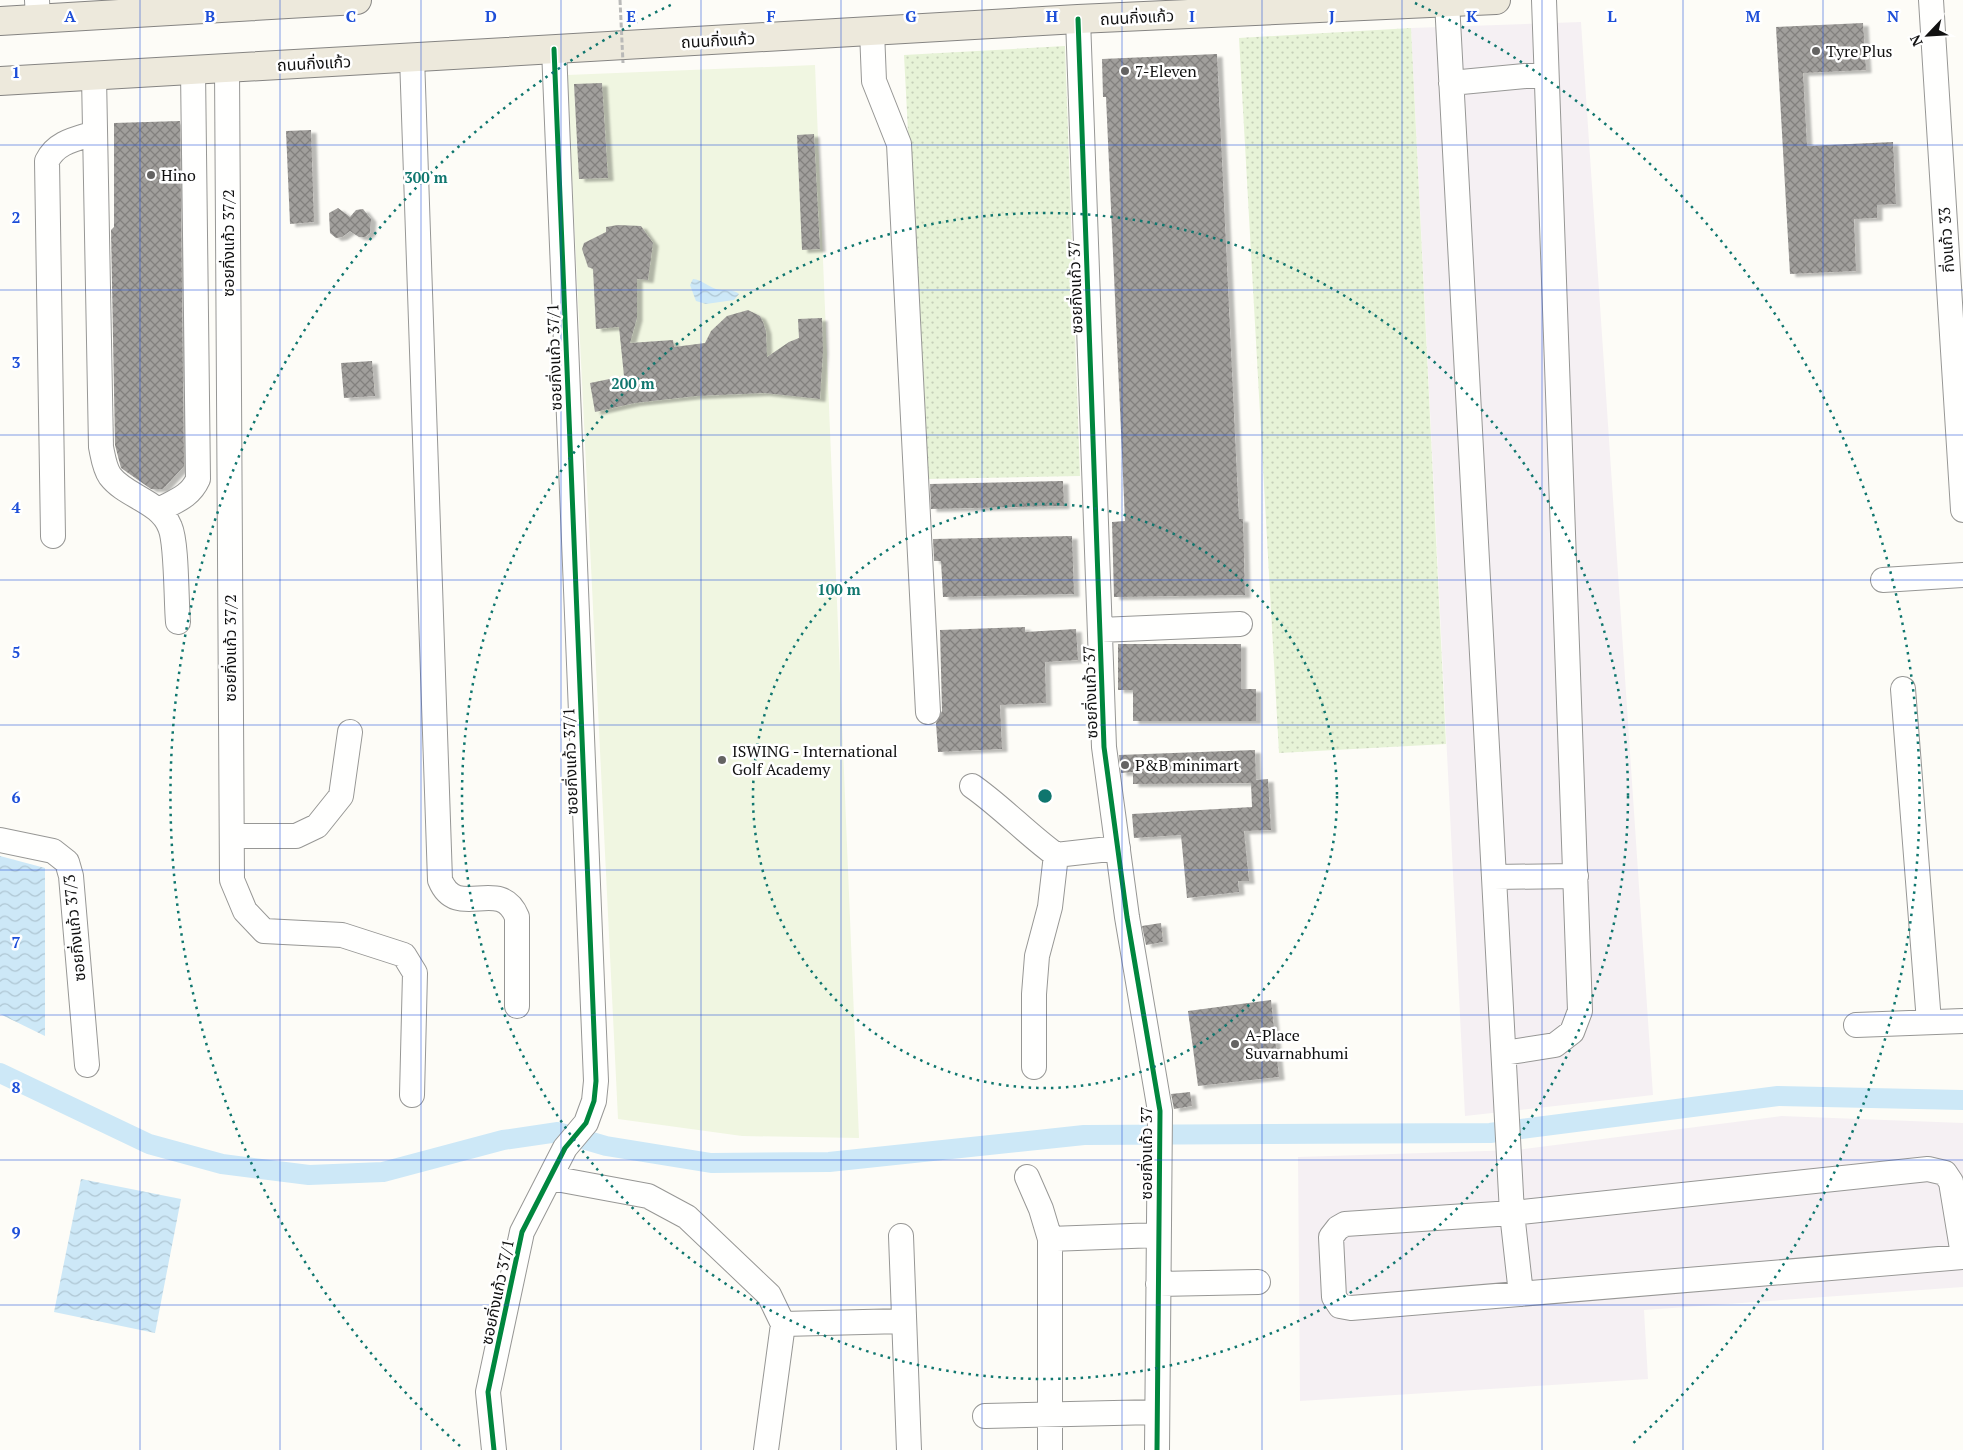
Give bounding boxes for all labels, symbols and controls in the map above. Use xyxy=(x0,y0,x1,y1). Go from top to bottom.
street label: ถนนกิ่งแก้ว xyxy=(1099,4,1175,30)
text: A xyxy=(64,5,76,27)
text: B xyxy=(205,5,215,27)
text: C xyxy=(346,5,356,27)
text: D xyxy=(485,5,497,27)
text: E xyxy=(626,5,636,27)
text: F xyxy=(766,5,776,27)
text: G xyxy=(905,5,917,27)
text: H xyxy=(1046,5,1058,27)
text: I xyxy=(1189,5,1195,27)
text: J xyxy=(1329,5,1335,27)
text: K xyxy=(1466,5,1478,27)
text: L xyxy=(1607,5,1617,27)
text: M xyxy=(1746,5,1761,27)
text: N xyxy=(1887,5,1899,27)
north arrow xyxy=(1903,10,1953,60)
street label: ถนนกิ่งแก้ว xyxy=(680,27,756,53)
text: N xyxy=(1905,32,1927,50)
place label: Tyre Plus xyxy=(1826,40,1893,62)
marker: Tyre Plus xyxy=(1810,45,1822,57)
street label: ถนนกิ่งแก้ว xyxy=(276,50,352,76)
place label: 7-Eleven xyxy=(1135,60,1197,82)
text: 1 xyxy=(11,61,21,83)
marker: 7-Eleven xyxy=(1119,65,1131,77)
place label: Hino xyxy=(161,164,196,186)
text: 300 m xyxy=(404,167,448,187)
marker: Hino xyxy=(145,169,157,181)
street label: ซอยกิ่งแก้ว 37/2 xyxy=(217,189,239,297)
text: 2 xyxy=(11,206,21,228)
street label: กิ่งแก้ว 33 xyxy=(1933,206,1959,274)
street label: ซอยกิ่งแก้ว 37 xyxy=(1062,240,1088,334)
street label: ซอยกิ่งแก้ว 37/1 xyxy=(541,303,567,411)
text: 3 xyxy=(11,351,21,373)
text: 200 m xyxy=(611,373,655,393)
text: 4 xyxy=(11,496,21,518)
text: 100 m xyxy=(817,579,861,599)
street label: ซอยกิ่งแก้ว 37/2 xyxy=(219,594,241,702)
text: 5 xyxy=(11,641,21,663)
street label: ซอยกิ่งแก้ว 37 xyxy=(1077,645,1103,739)
street label: ซอยกิ่งแก้ว 37/1 xyxy=(557,707,583,815)
place label: ISWING - International Golf Academy xyxy=(732,740,898,780)
marker: ISWING - International Golf Academy xyxy=(716,754,728,766)
place label: P&B minimart xyxy=(1135,754,1239,776)
marker: P&B minimart xyxy=(1119,759,1131,771)
text: 6 xyxy=(11,786,21,808)
centre of rings xyxy=(1036,787,1054,805)
street label: ซอยกิ่งแก้ว 37/3 xyxy=(57,873,91,983)
text: 7 xyxy=(11,931,21,953)
place label: A-Place Suvarnabhumi xyxy=(1245,1024,1349,1064)
marker: A-Place Suvarnabhumi xyxy=(1229,1038,1241,1050)
text: 8 xyxy=(11,1076,21,1098)
street label: ซอยกิ่งแก้ว 37 xyxy=(1135,1106,1157,1200)
text: 9 xyxy=(11,1221,21,1243)
street label: ซอยกิ่งแก้ว 37/1 xyxy=(475,1237,519,1347)

